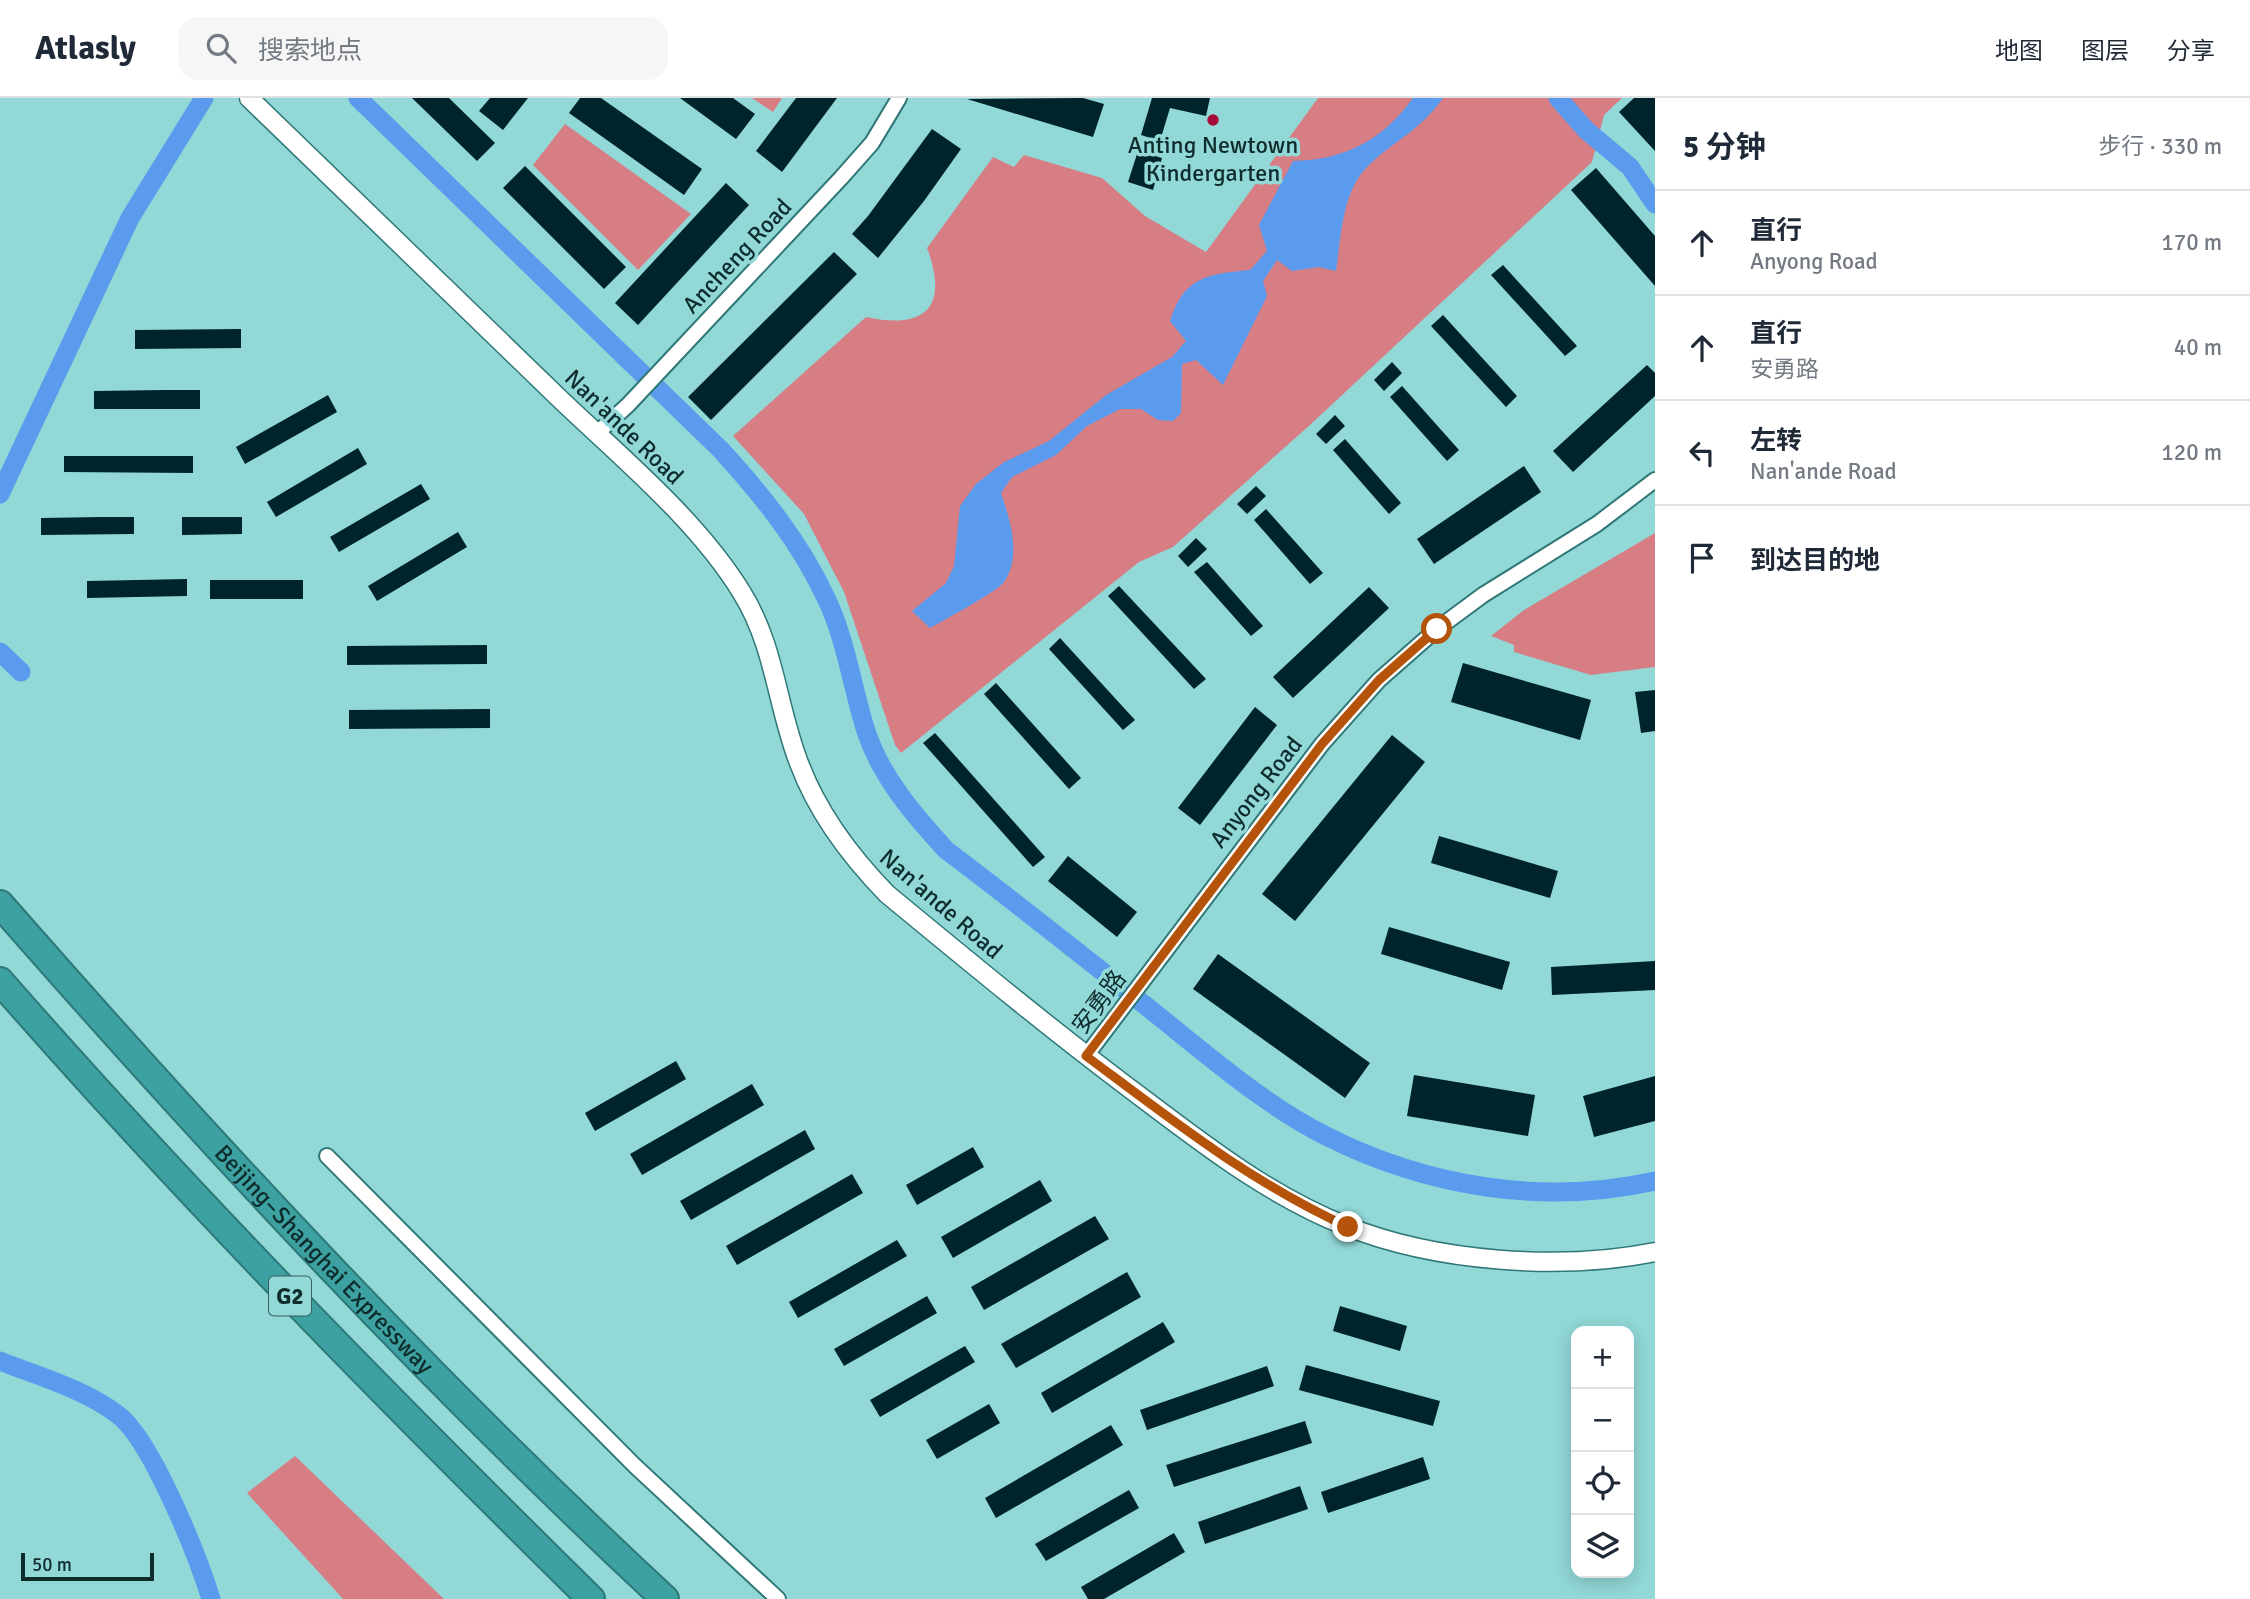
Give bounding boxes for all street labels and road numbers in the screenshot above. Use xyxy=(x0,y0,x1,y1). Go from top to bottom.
street label: Ancheng Road xyxy=(676,192,798,320)
street label: Nan'ande Road xyxy=(559,363,689,491)
street label: Anyong Road xyxy=(1203,730,1309,854)
street label: Nan'ande Road xyxy=(873,842,1009,966)
street label: 安勇路 xyxy=(1065,964,1133,1040)
street label: Beijing–Shanghai Expressway xyxy=(208,1138,440,1380)
road number: G2 xyxy=(269,1276,311,1316)

